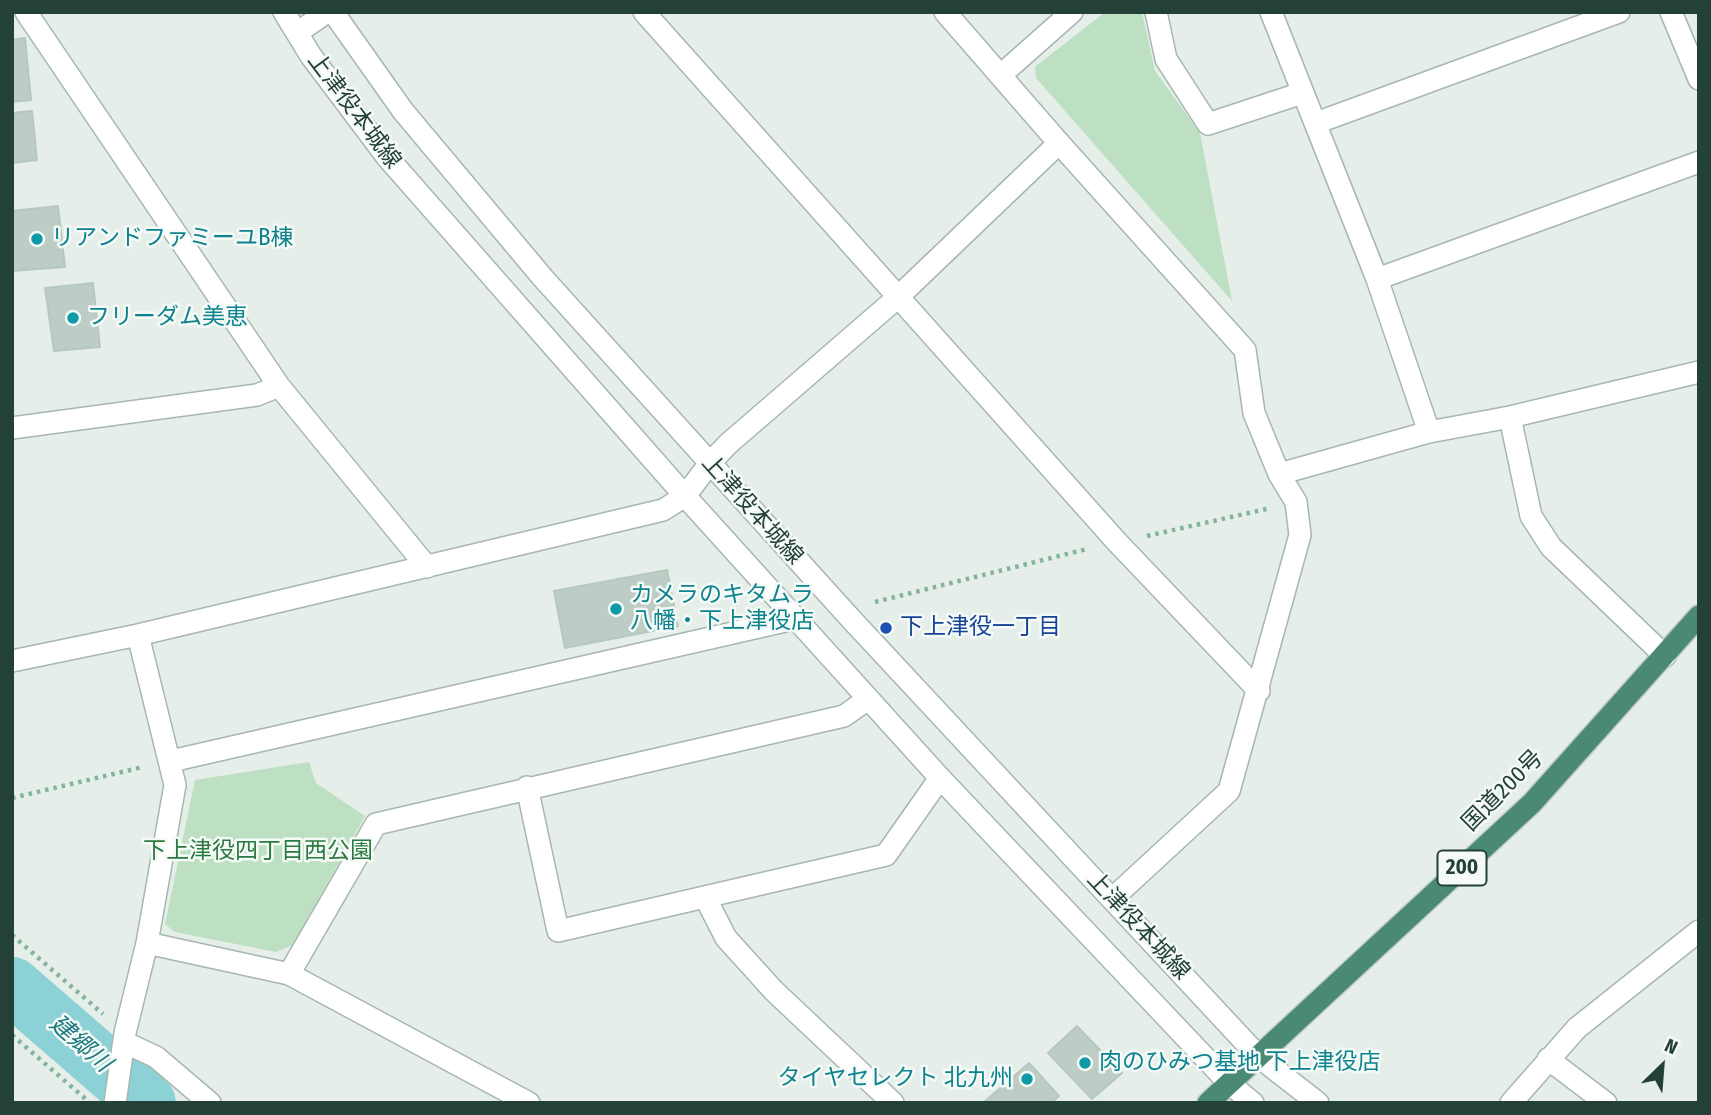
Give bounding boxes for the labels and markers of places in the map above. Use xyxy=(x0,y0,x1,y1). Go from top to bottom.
place label: リアンドファミーユB棟 xyxy=(51,225,294,253)
marker: リアンドファミーユB棟 xyxy=(29,231,45,247)
place label: フリーダム美恵 xyxy=(87,304,248,332)
marker: フリーダム美恵 xyxy=(65,310,81,326)
place label: カメラのキタムラ 八幡・下上津役店 xyxy=(630,582,814,636)
marker: カメラのキタムラ 八幡・下上津役店 xyxy=(608,601,624,617)
place label: 下上津役一丁目 xyxy=(900,614,1061,642)
marker: 下上津役一丁目 xyxy=(878,620,894,636)
place label: 肉のひみつ基地 下上津役店 xyxy=(1099,1049,1380,1077)
marker: 肉のひみつ基地 下上津役店 xyxy=(1077,1055,1093,1071)
place label: タイヤセレクト 北九州 xyxy=(778,1065,1013,1093)
marker: タイヤセレクト 北九州 xyxy=(1019,1071,1035,1087)

